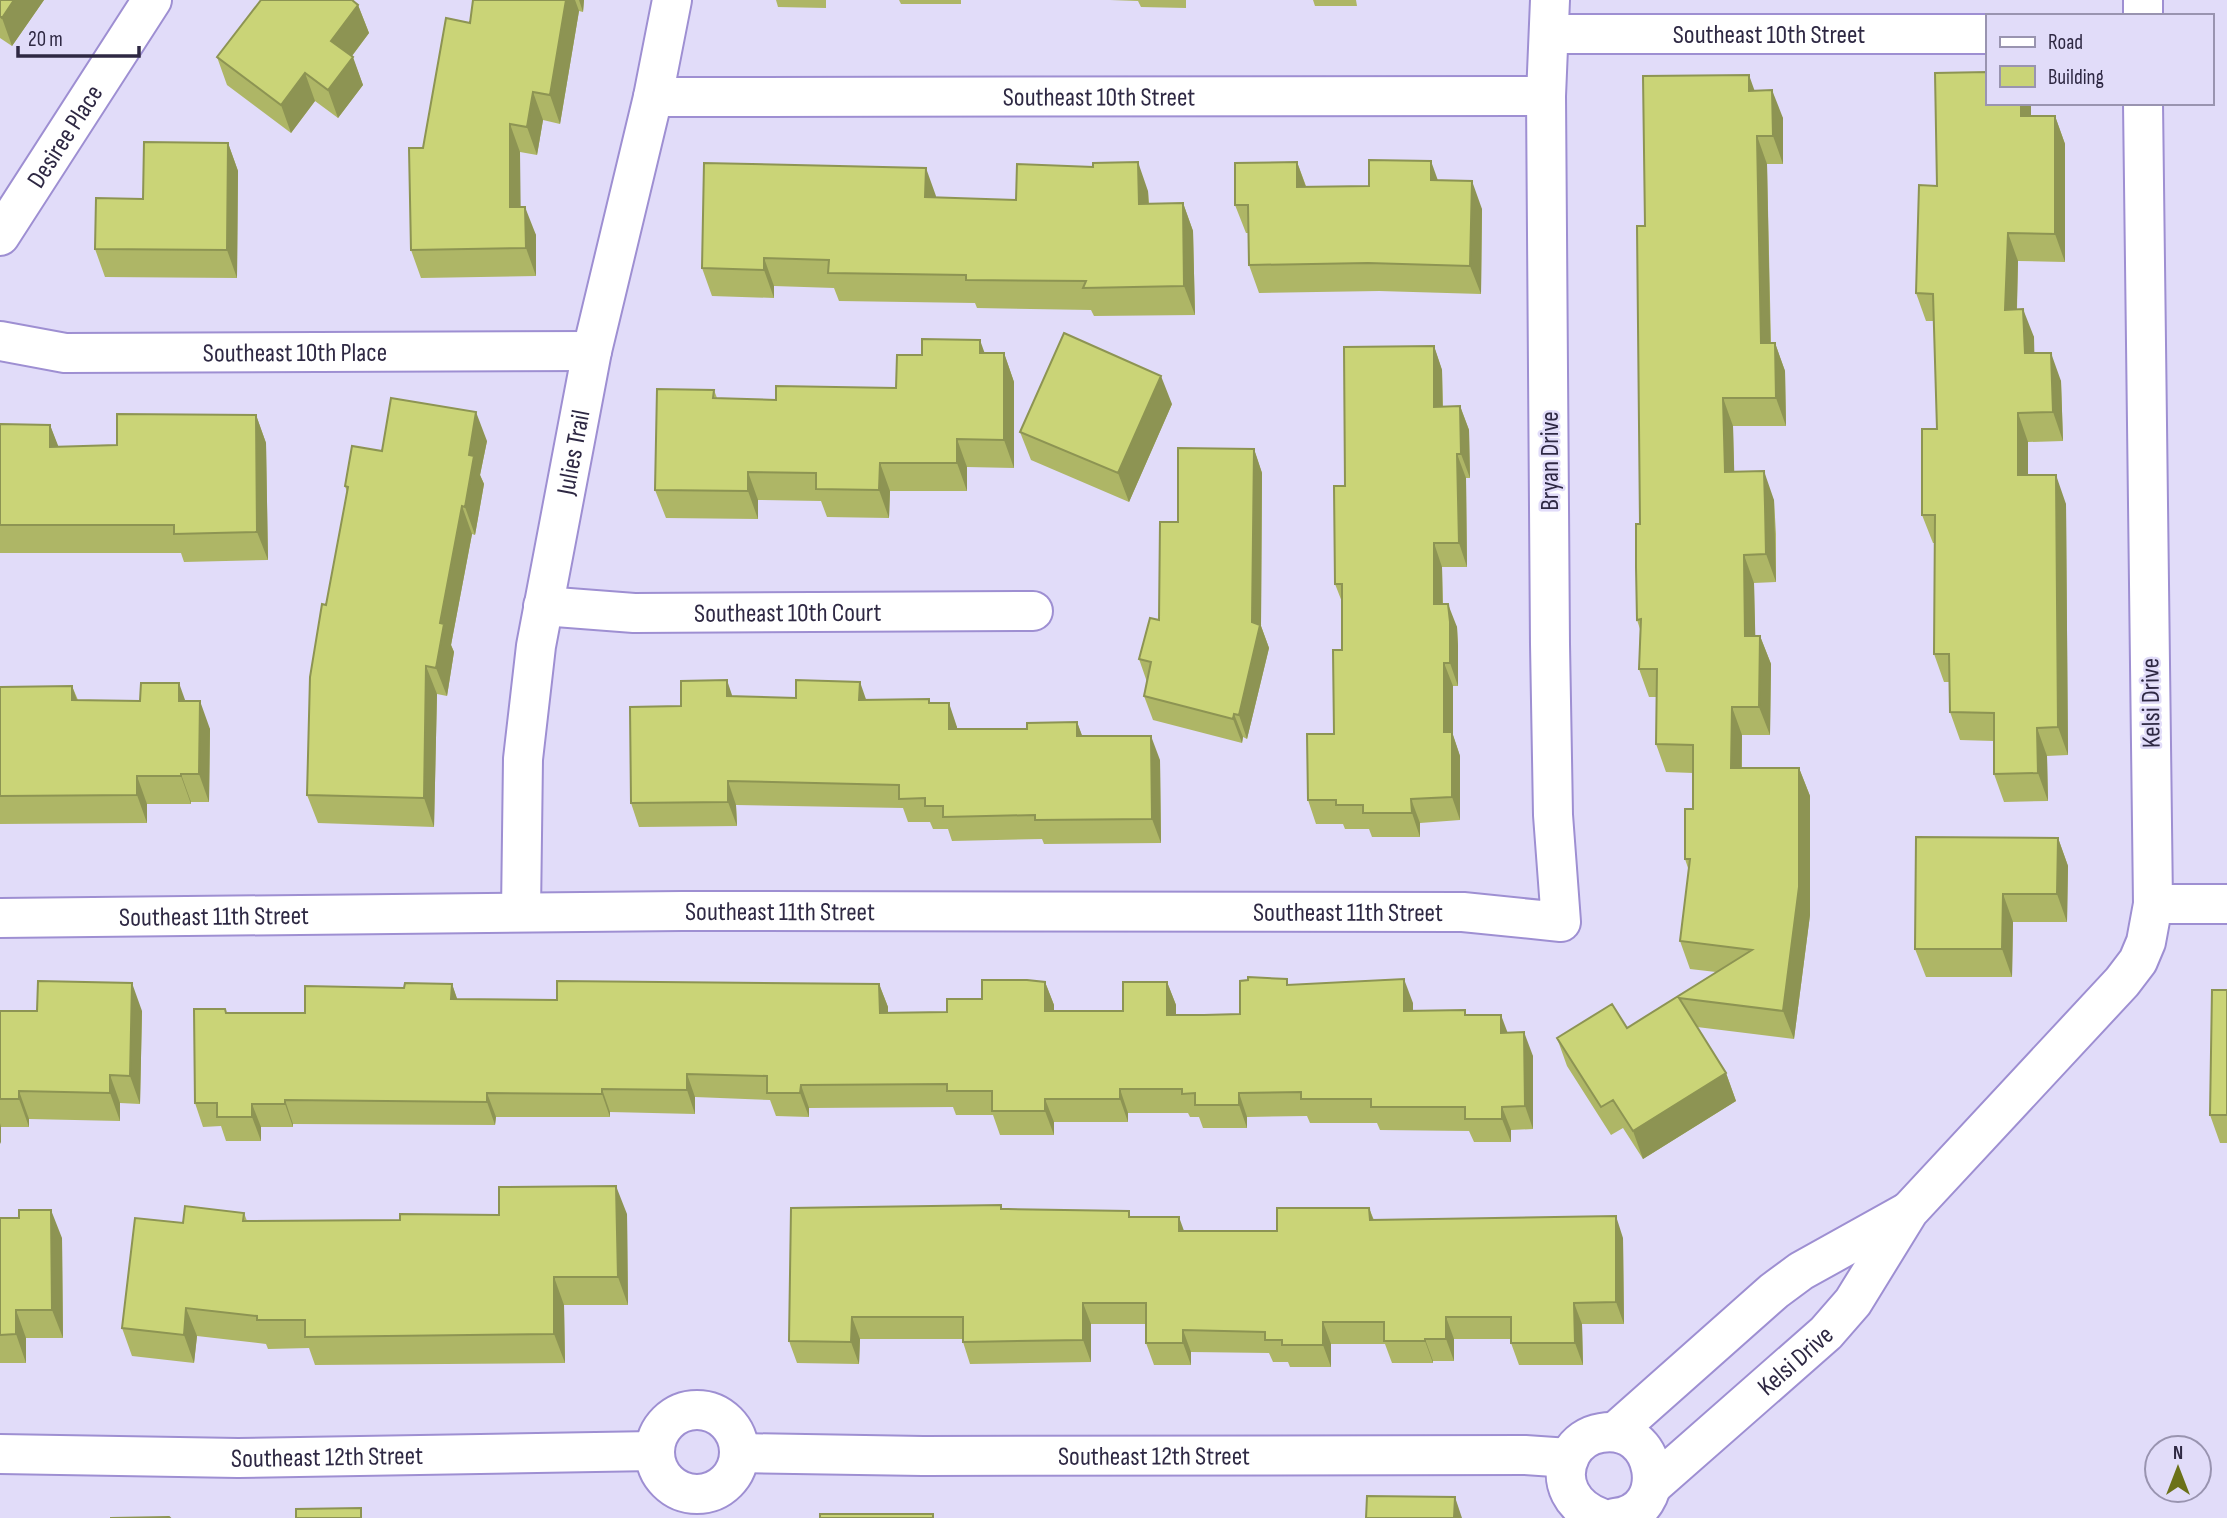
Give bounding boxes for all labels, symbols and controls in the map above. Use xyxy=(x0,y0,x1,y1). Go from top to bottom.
scale bar xyxy=(18,14,138,58)
legend xyxy=(1986,14,2213,105)
street label: Southeast 10th Street xyxy=(1673,20,1865,51)
text: 20 m xyxy=(28,27,63,52)
text: Road xyxy=(2048,30,2083,55)
text: Building xyxy=(2048,65,2104,90)
street label: Desiree Place xyxy=(21,80,110,194)
street label: Southeast 10th Street xyxy=(1003,82,1195,114)
street label: Southeast 10th Place xyxy=(203,338,387,369)
street label: Julies Trail xyxy=(551,407,597,499)
street label: Bryan Drive xyxy=(1535,411,1566,511)
street label: Southeast 10th Court xyxy=(694,598,882,630)
street label: Kelsi Drive xyxy=(2135,658,2168,748)
street label: Southeast 11th Street xyxy=(685,897,875,928)
street label: Southeast 11th Street xyxy=(1253,898,1443,929)
street label: Southeast 11th Street xyxy=(119,901,309,934)
street label: Kelsi Drive xyxy=(1752,1320,1840,1403)
north arrow xyxy=(2143,1434,2213,1504)
street label: Southeast 12th Street xyxy=(231,1441,423,1475)
street label: Southeast 12th Street xyxy=(1058,1441,1250,1473)
text: N xyxy=(2173,1442,2183,1465)

